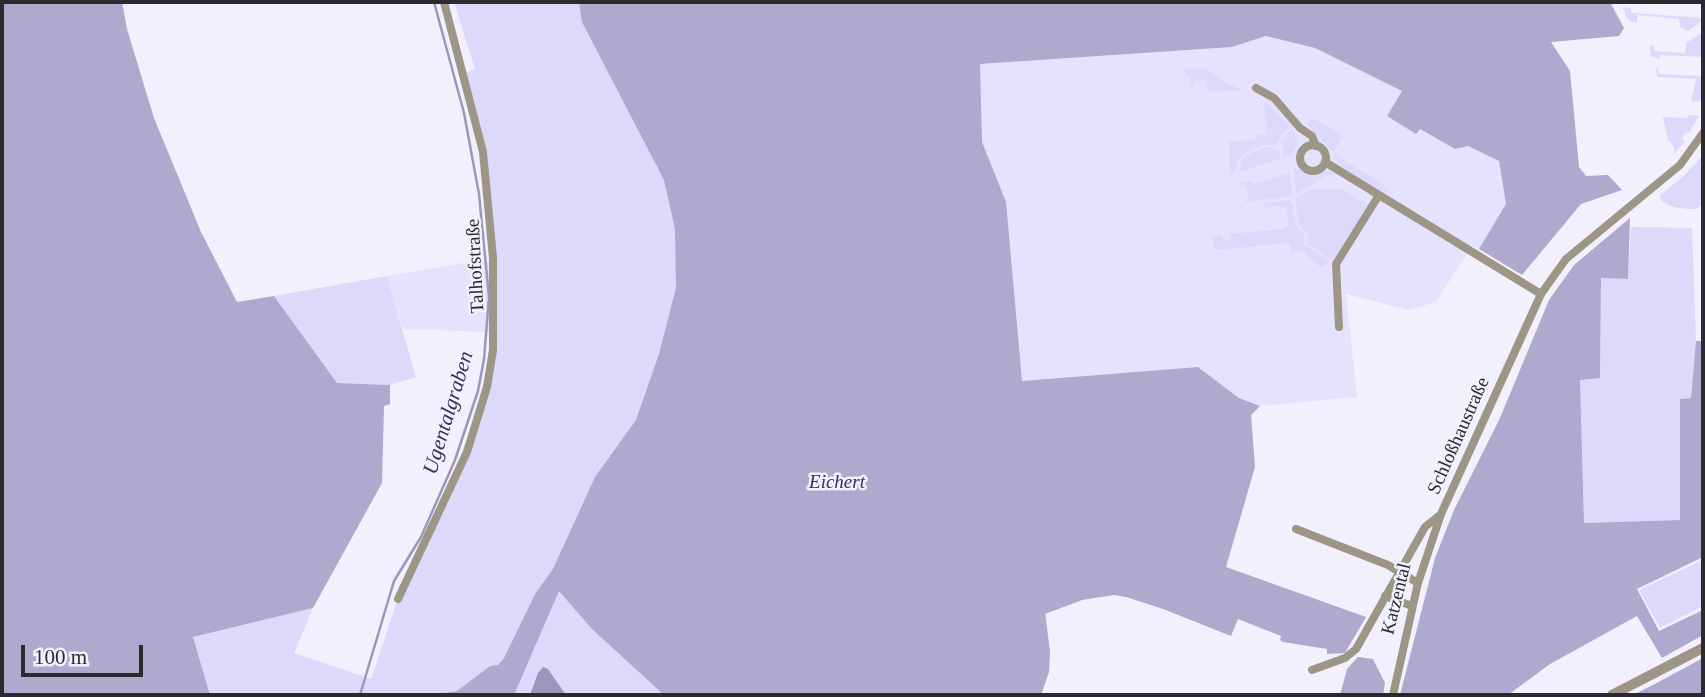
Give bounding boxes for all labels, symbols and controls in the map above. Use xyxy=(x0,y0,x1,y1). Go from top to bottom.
street label: Talhofstraße xyxy=(462,218,490,314)
water label: Ugentalgraben xyxy=(418,349,480,477)
street label: Schloßhaustraße xyxy=(1423,374,1495,498)
park label: Eichert xyxy=(809,472,865,494)
street label: Katzental xyxy=(1377,561,1417,637)
scale bar xyxy=(24,630,147,674)
text: 100 m xyxy=(34,645,87,669)

